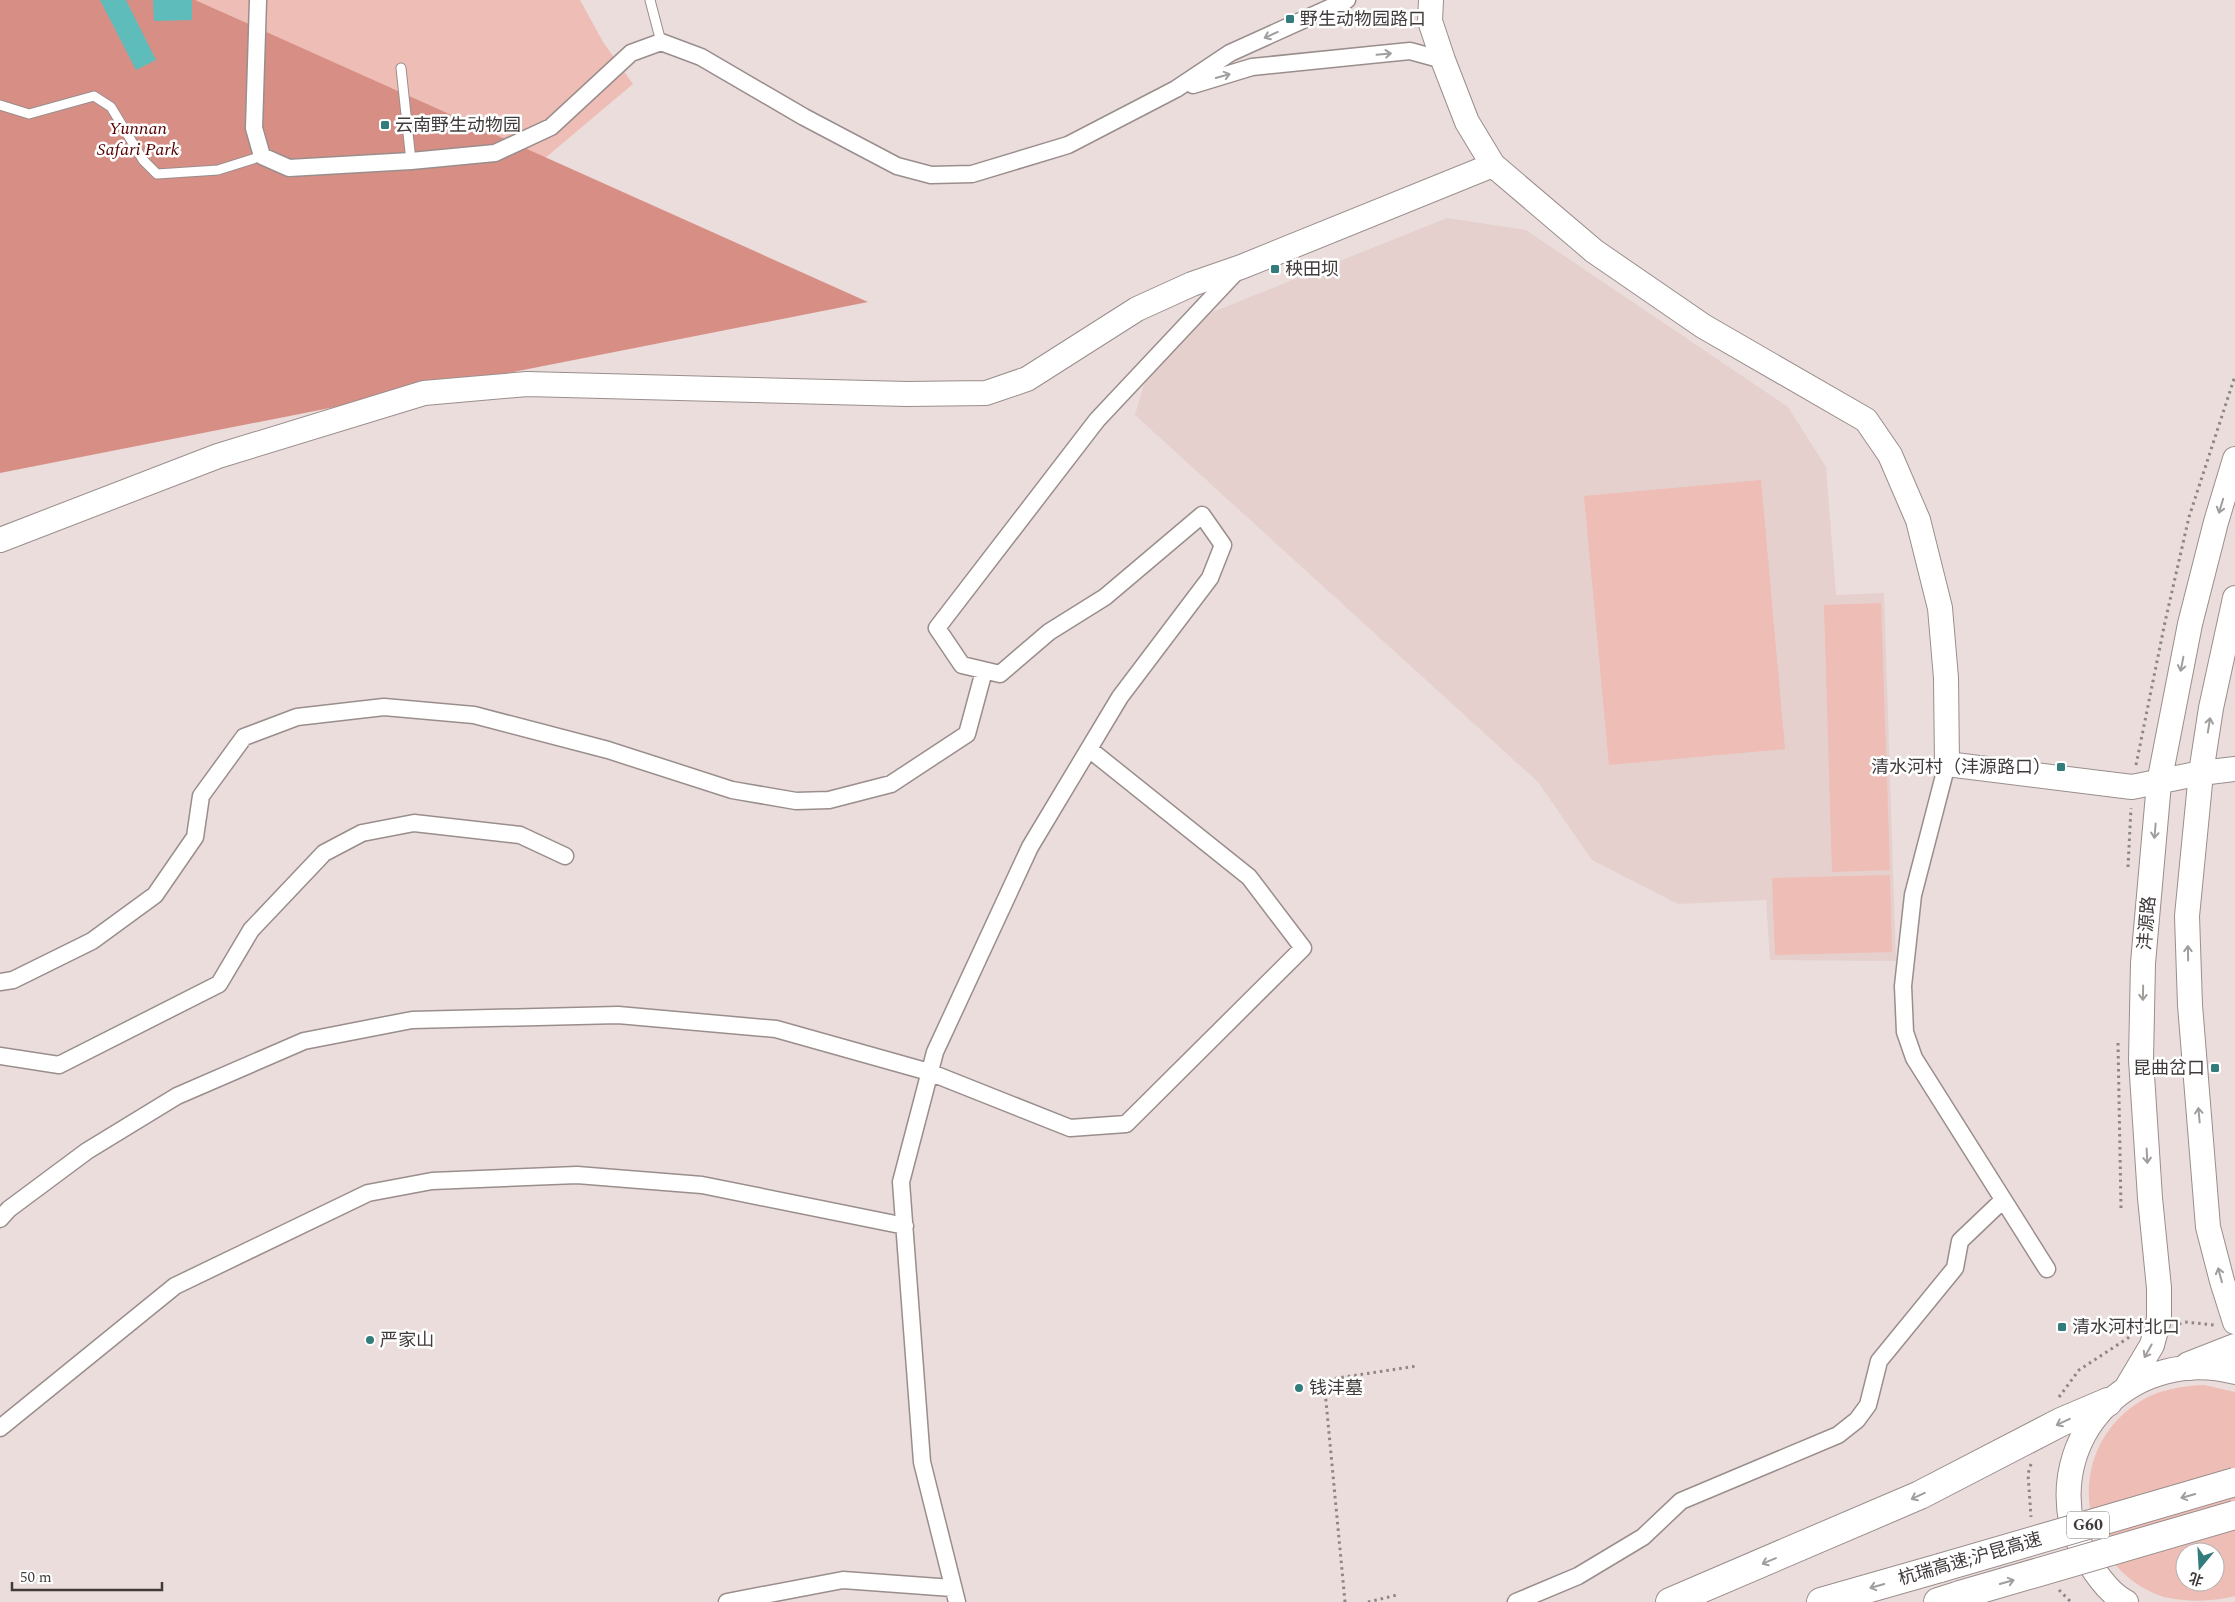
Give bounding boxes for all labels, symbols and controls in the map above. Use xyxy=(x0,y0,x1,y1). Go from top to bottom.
place label: 野生动物园路口 xyxy=(1300,6,1426,33)
marker: 野生动物园路口 xyxy=(1284,13,1296,25)
one-way arrow xyxy=(1264,30,1279,40)
one-way arrow xyxy=(1375,49,1391,58)
one-way arrow xyxy=(1215,70,1231,80)
place label: 云南野生动物园 xyxy=(395,112,521,139)
park label: Yunnan Safari Park xyxy=(97,115,180,163)
marker: 云南野生动物园 xyxy=(379,119,391,131)
place label: 秧田坝 xyxy=(1285,256,1339,283)
marker: 秧田坝 xyxy=(1269,263,1281,275)
one-way arrow xyxy=(2215,498,2225,514)
one-way arrow xyxy=(2177,655,2186,671)
one-way arrow xyxy=(2204,717,2214,733)
place label: 清水河村（沣源路口） xyxy=(1871,754,2051,781)
marker: 清水河村（沣源路口） xyxy=(2055,761,2067,773)
one-way arrow xyxy=(2150,823,2160,839)
street label: 沣源路 xyxy=(2131,895,2163,951)
one-way arrow xyxy=(2184,945,2193,961)
one-way arrow xyxy=(2138,985,2148,1001)
place label: 昆曲岔口 xyxy=(2133,1055,2205,1082)
marker: 昆曲岔口 xyxy=(2209,1062,2221,1074)
one-way arrow xyxy=(2194,1107,2204,1123)
one-way arrow xyxy=(2143,1148,2152,1164)
one-way arrow xyxy=(2215,1268,2224,1284)
place label: 清水河村北口 xyxy=(2072,1314,2180,1341)
marker: 清水河村北口 xyxy=(2056,1321,2068,1333)
place label: 严家山 xyxy=(380,1327,434,1354)
marker: 严家山 xyxy=(364,1334,376,1346)
one-way arrow xyxy=(2143,1343,2152,1358)
place label: 钱沣墓 xyxy=(1309,1375,1363,1402)
marker: 钱沣墓 xyxy=(1293,1382,1305,1394)
one-way arrow xyxy=(2056,1417,2071,1427)
one-way arrow xyxy=(1911,1491,1926,1501)
one-way arrow xyxy=(2181,1491,2197,1501)
road number: G60 xyxy=(2067,1512,2109,1538)
street label: 杭瑞高速;沪昆高速 xyxy=(1895,1526,2045,1592)
north arrow xyxy=(2175,1542,2225,1592)
one-way arrow xyxy=(1762,1557,1777,1566)
scale bar xyxy=(12,1560,162,1592)
text: 50 m xyxy=(20,1566,52,1589)
text: 北 xyxy=(2186,1567,2206,1591)
one-way arrow xyxy=(1998,1576,2014,1586)
one-way arrow xyxy=(1869,1582,1885,1591)

